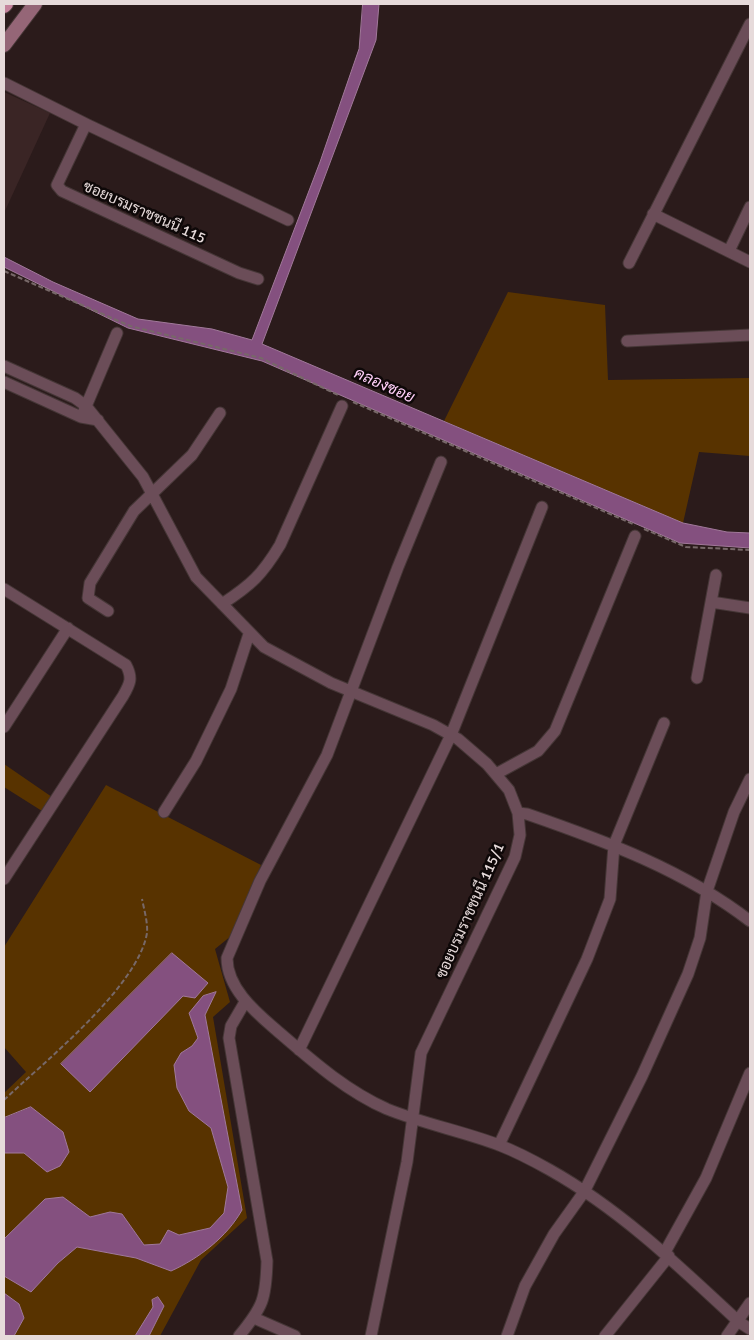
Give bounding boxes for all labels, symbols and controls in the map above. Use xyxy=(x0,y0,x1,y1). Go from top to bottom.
street label: ซอยบรมราชชนนี 115 xyxy=(80,178,208,248)
water label: คลองซอย xyxy=(351,364,417,408)
street label: ซอยบรมราชชนนี 115/1 xyxy=(433,840,509,982)

